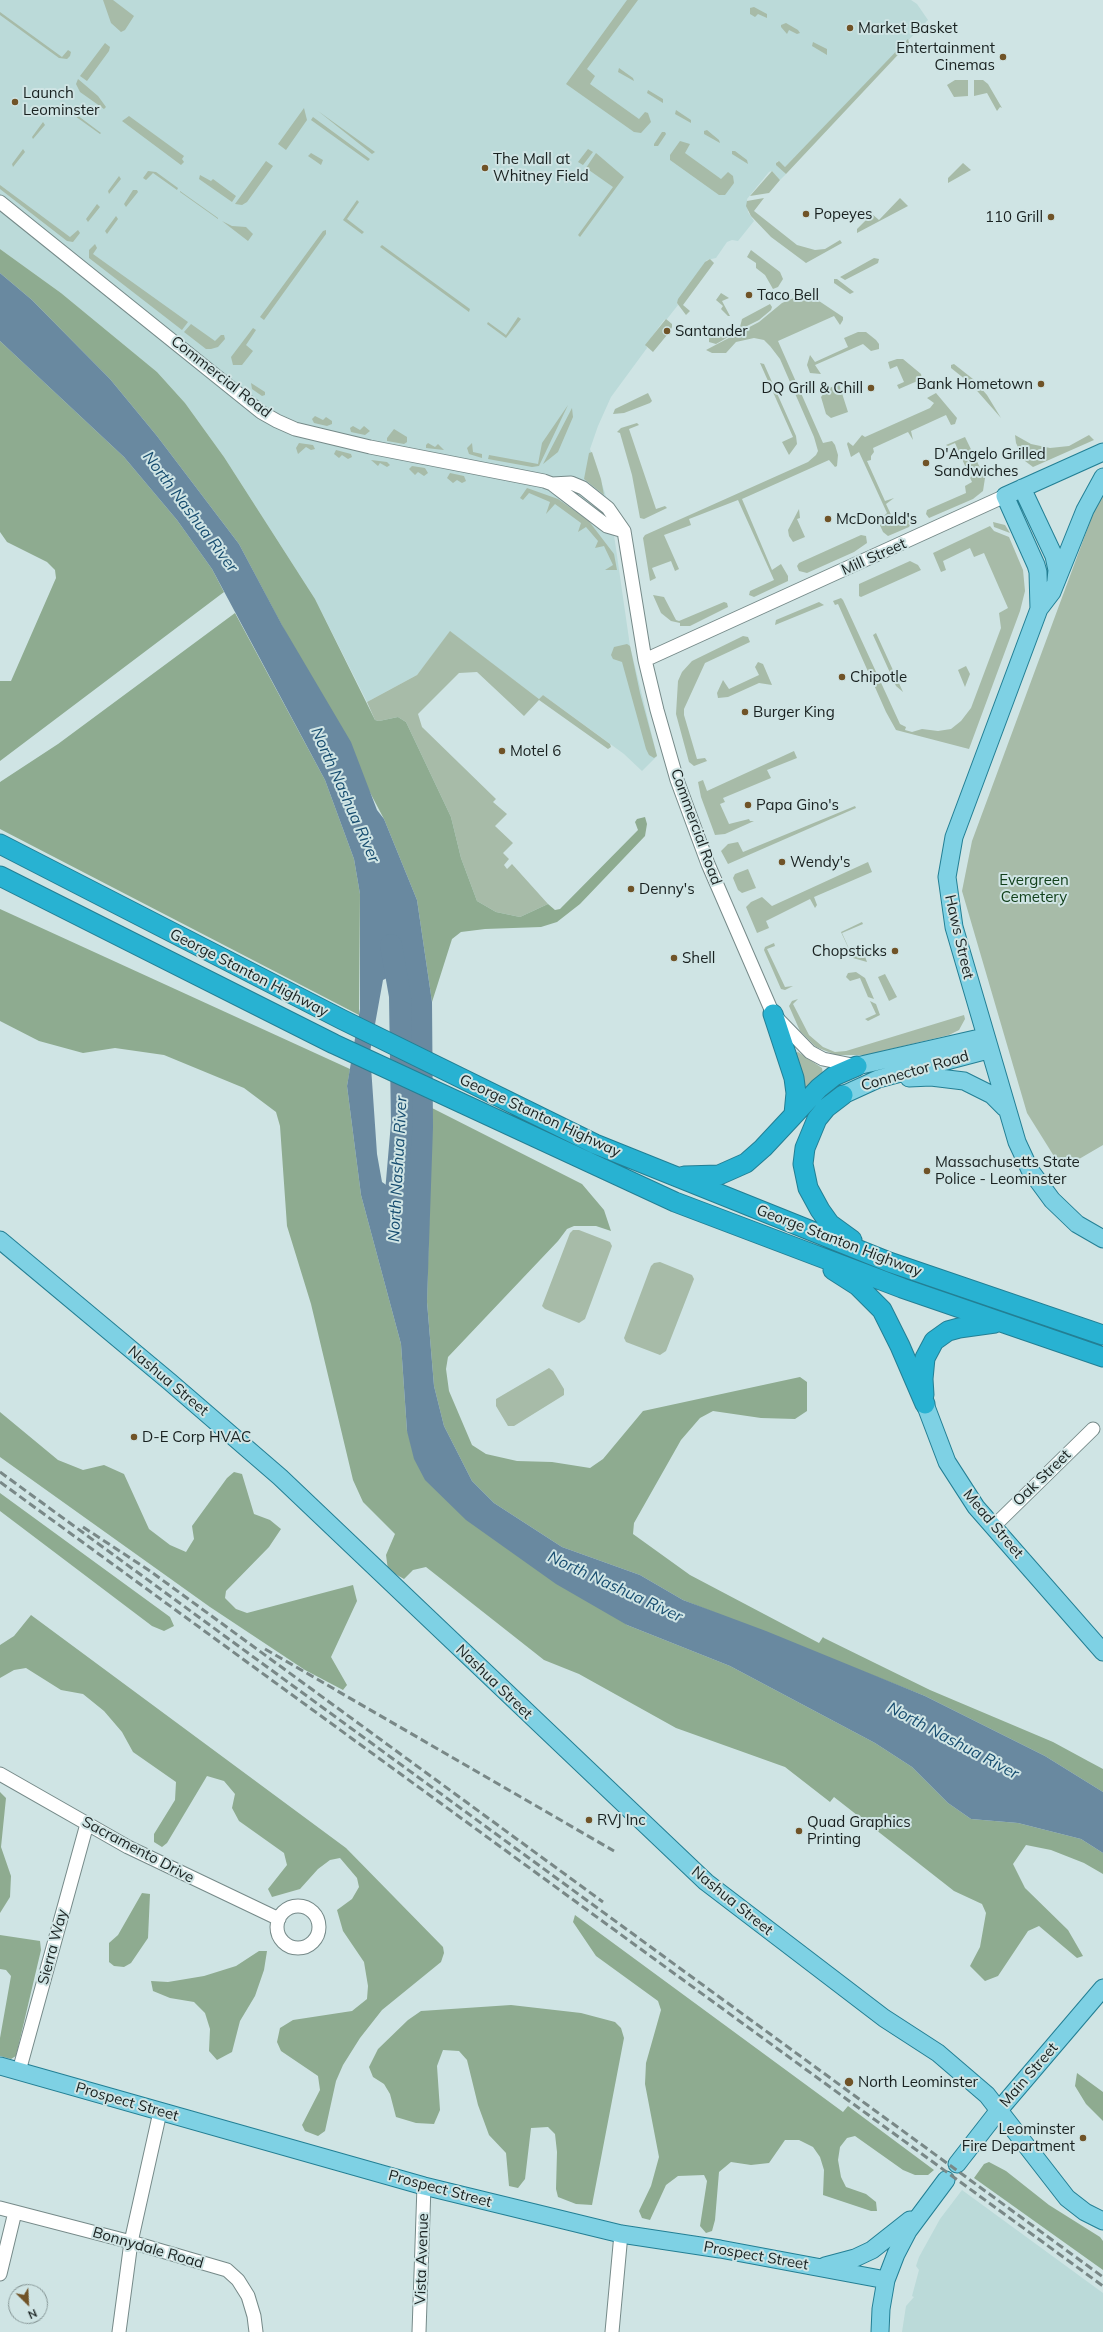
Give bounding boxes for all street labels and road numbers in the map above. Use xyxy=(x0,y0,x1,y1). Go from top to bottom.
street label: Commercial Road xyxy=(167,332,275,422)
street label: Mill Street xyxy=(839,535,909,579)
street label: Commercial Road xyxy=(667,766,725,888)
street label: Haws Street xyxy=(941,893,977,981)
street label: George Stanton Highway xyxy=(167,925,331,1021)
street label: Connector Road xyxy=(859,1047,971,1095)
street label: George Stanton Highway xyxy=(457,1071,623,1161)
street label: George Stanton Highway xyxy=(754,1201,924,1281)
street label: Nashua Street xyxy=(124,1342,212,1420)
street label: Oak Street xyxy=(1009,1446,1075,1510)
street label: Mead Street xyxy=(959,1486,1027,1562)
street label: Nashua Street xyxy=(452,1641,536,1723)
street label: Sacramento Drive xyxy=(79,1813,197,1887)
street label: Nashua Street xyxy=(688,1863,776,1939)
street label: Sierra Way xyxy=(34,1907,72,1987)
street label: Main Street xyxy=(996,2039,1062,2111)
street label: Prospect Street xyxy=(73,2079,181,2125)
street label: Prospect Street xyxy=(386,2167,494,2211)
street label: Vista Avenue xyxy=(411,2213,433,2305)
street label: Bonnydale Road xyxy=(90,2224,206,2272)
street label: Prospect Street xyxy=(702,2238,810,2274)

